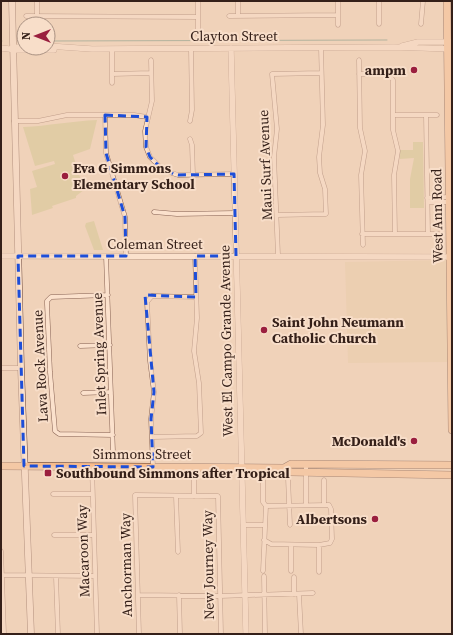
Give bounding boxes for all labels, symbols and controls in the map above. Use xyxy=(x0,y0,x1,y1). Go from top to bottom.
north arrow xyxy=(16,16,56,56)
street label: Clayton Street xyxy=(190,26,278,46)
text: N xyxy=(19,32,34,40)
place label: ampm xyxy=(365,60,406,80)
marker: ampm xyxy=(409,65,419,75)
street label: Maui Surf Avenue xyxy=(253,109,277,221)
place label: Eva G Simmons Elementary School xyxy=(73,158,195,194)
street label: West Ann Road xyxy=(426,168,448,264)
marker: Eva G Simmons Elementary School xyxy=(60,171,70,181)
street label: Coleman Street xyxy=(107,234,203,254)
street label: West El Campo Grande Avenue xyxy=(214,245,238,437)
street label: Inlet Spring Avenue xyxy=(87,292,111,416)
street label: Lava Rock Avenue xyxy=(27,309,53,423)
place label: Saint John Neumann Catholic Church xyxy=(272,312,404,348)
marker: Saint John Neumann Catholic Church xyxy=(259,325,269,335)
place label: McDonald's xyxy=(332,431,407,451)
marker: McDonald's xyxy=(409,436,419,446)
street label: Simmons Street xyxy=(93,444,192,464)
place label: Southbound Simmons after Tropical xyxy=(56,463,290,483)
marker: Southbound Simmons after Tropical xyxy=(43,468,53,478)
street label: Macaroon Way xyxy=(71,504,95,598)
street label: New Journey Way xyxy=(197,509,219,620)
place label: Albertsons xyxy=(296,509,368,529)
street label: Anchorman Way xyxy=(115,512,137,617)
marker: Albertsons xyxy=(370,514,380,524)

